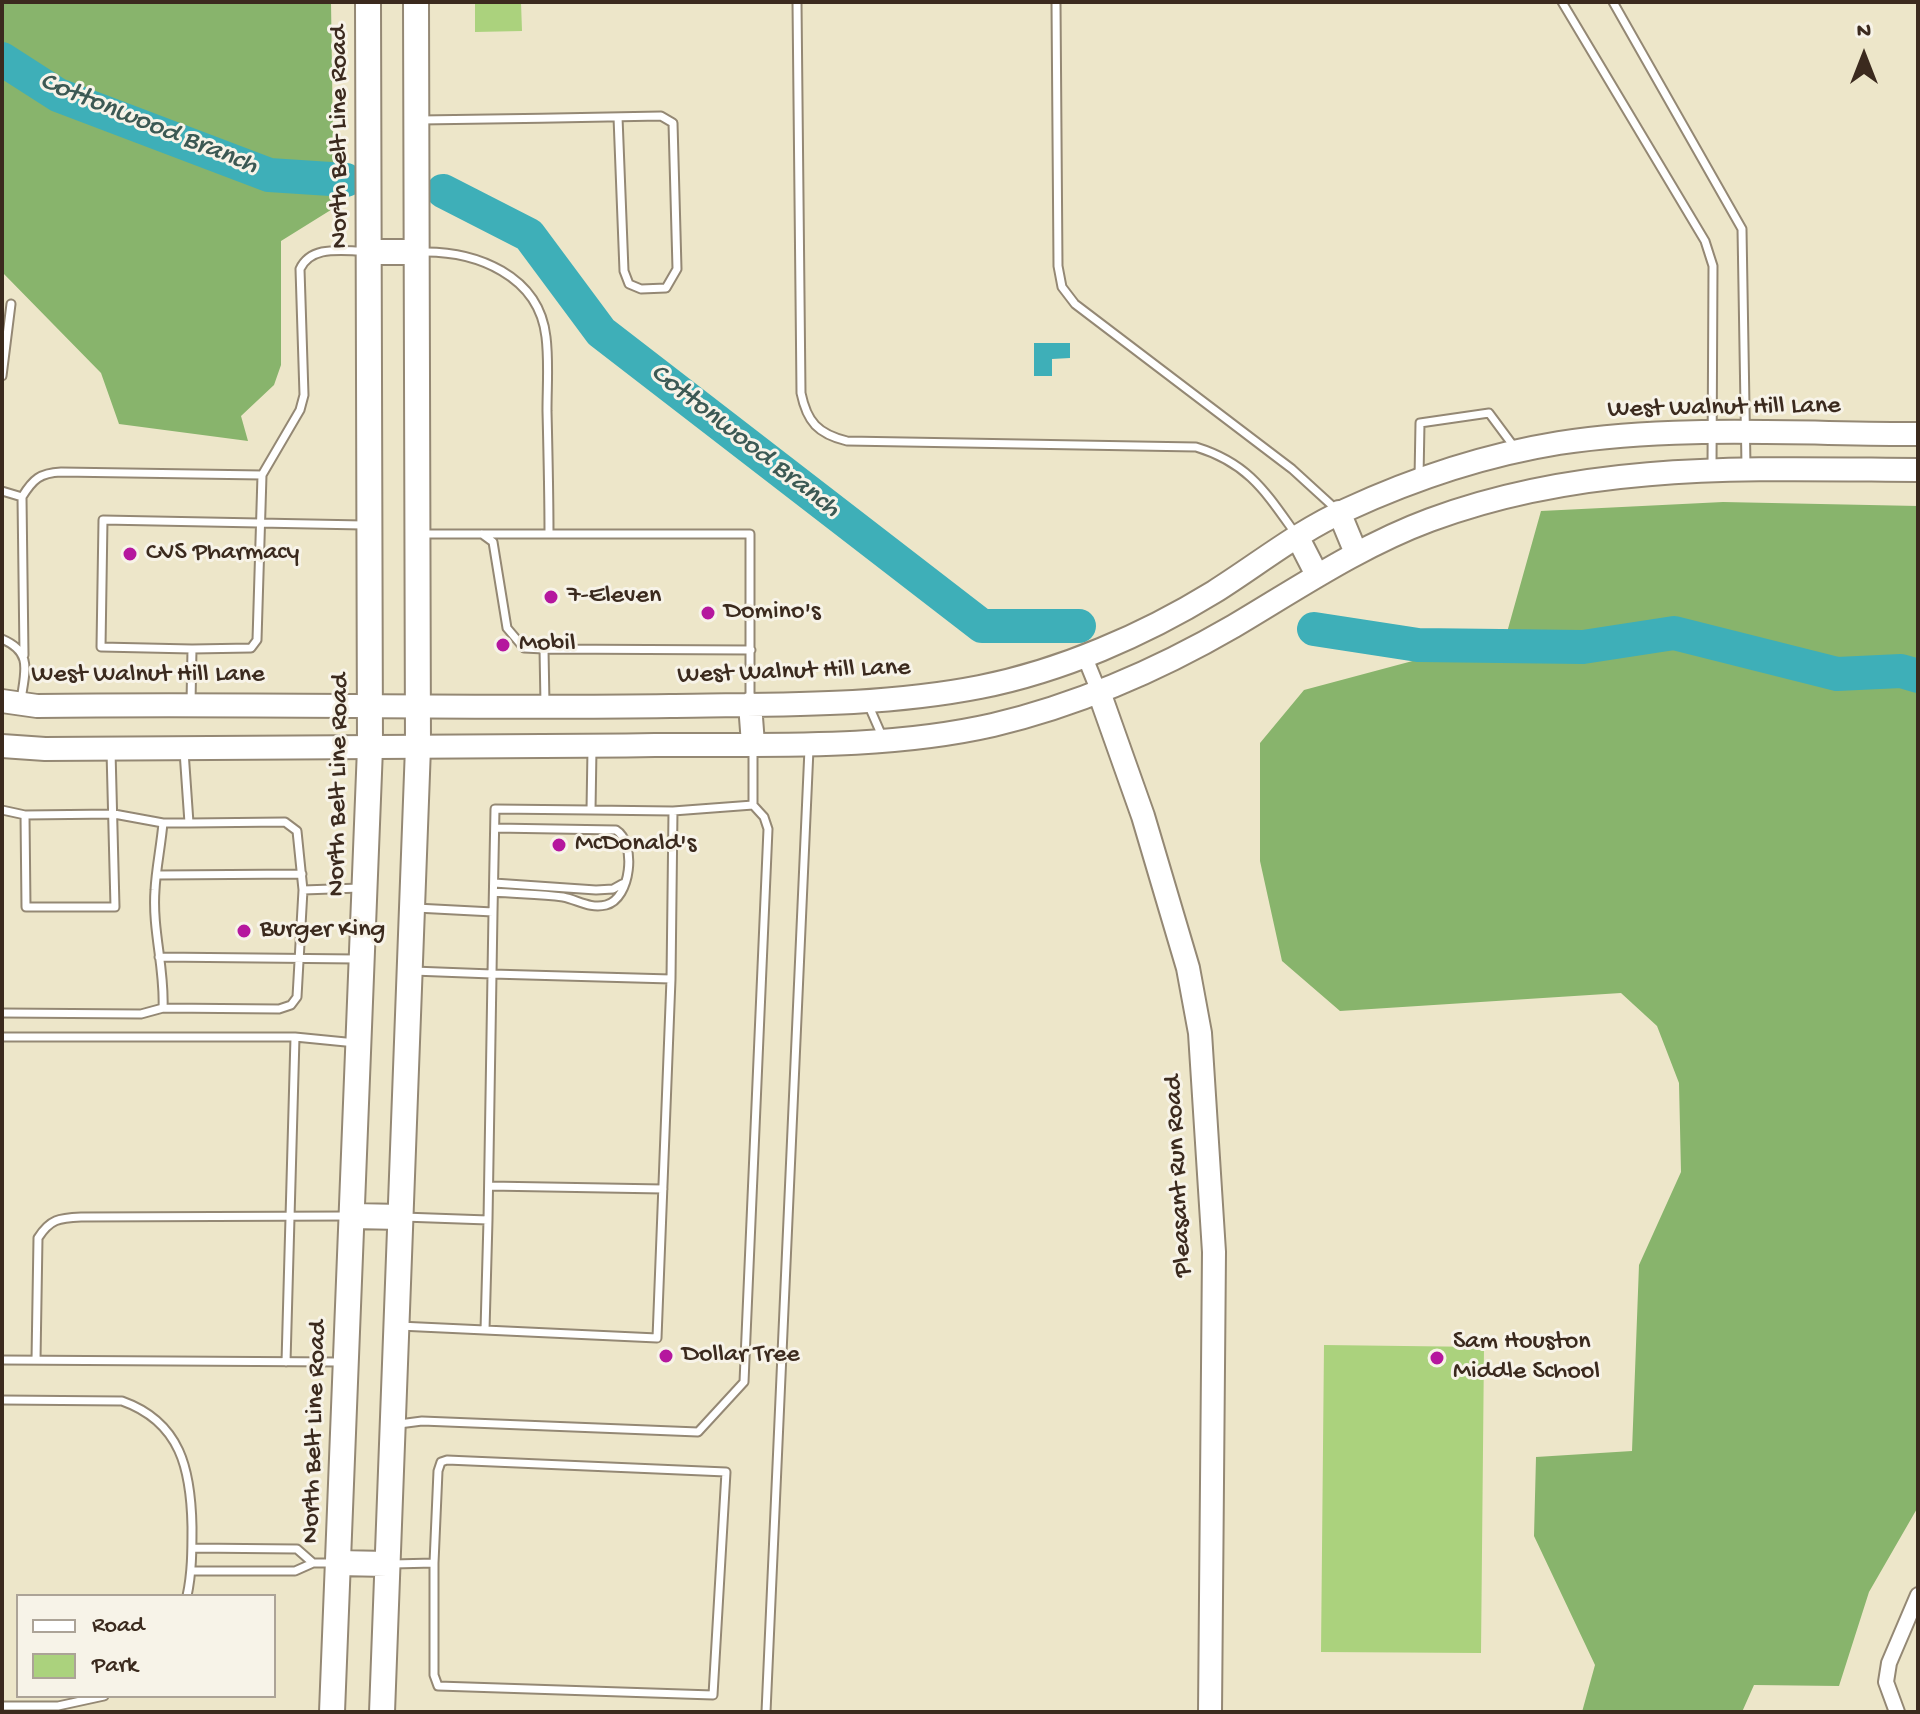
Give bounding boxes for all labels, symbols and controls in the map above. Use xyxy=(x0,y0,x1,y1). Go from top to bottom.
north arrow xyxy=(1824,16,1904,96)
text: N xyxy=(1857,19,1871,45)
street label: North Belt Line Road xyxy=(325,25,357,249)
water label: Cottonwood Branch xyxy=(34,66,262,184)
water label: Cottonwood Branch xyxy=(642,357,846,527)
street label: West Walnut Hill Lane xyxy=(1607,391,1841,427)
place label: CVS Pharmacy xyxy=(146,538,299,570)
marker: CVS Pharmacy xyxy=(121,545,139,563)
place label: 7-Eleven xyxy=(567,581,661,613)
marker: 7-Eleven xyxy=(542,588,560,606)
place label: Domino's xyxy=(724,597,821,629)
marker: Domino's xyxy=(699,604,717,622)
place label: Mobil xyxy=(519,629,576,661)
marker: Mobil xyxy=(494,636,512,654)
street label: West Walnut Hill Lane xyxy=(677,653,911,693)
street label: West Walnut Hill Lane xyxy=(31,660,265,692)
street label: North Belt Line Road xyxy=(322,673,358,897)
place label: McDonald's xyxy=(575,829,696,861)
marker: McDonald's xyxy=(550,836,568,854)
place label: Burger King xyxy=(260,915,385,947)
marker: Burger King xyxy=(235,922,253,940)
street label: Pleasant Run Road xyxy=(1159,1074,1201,1278)
street label: North Belt Line Road xyxy=(297,1320,335,1544)
place label: Sam Houston Middle School xyxy=(1453,1327,1600,1388)
place label: Dollar Tree xyxy=(682,1340,800,1372)
marker: Dollar Tree xyxy=(657,1347,675,1365)
marker: Sam Houston Middle School xyxy=(1428,1349,1446,1367)
legend xyxy=(16,1594,276,1698)
text: Road xyxy=(92,1612,144,1641)
text: Park xyxy=(92,1652,138,1681)

